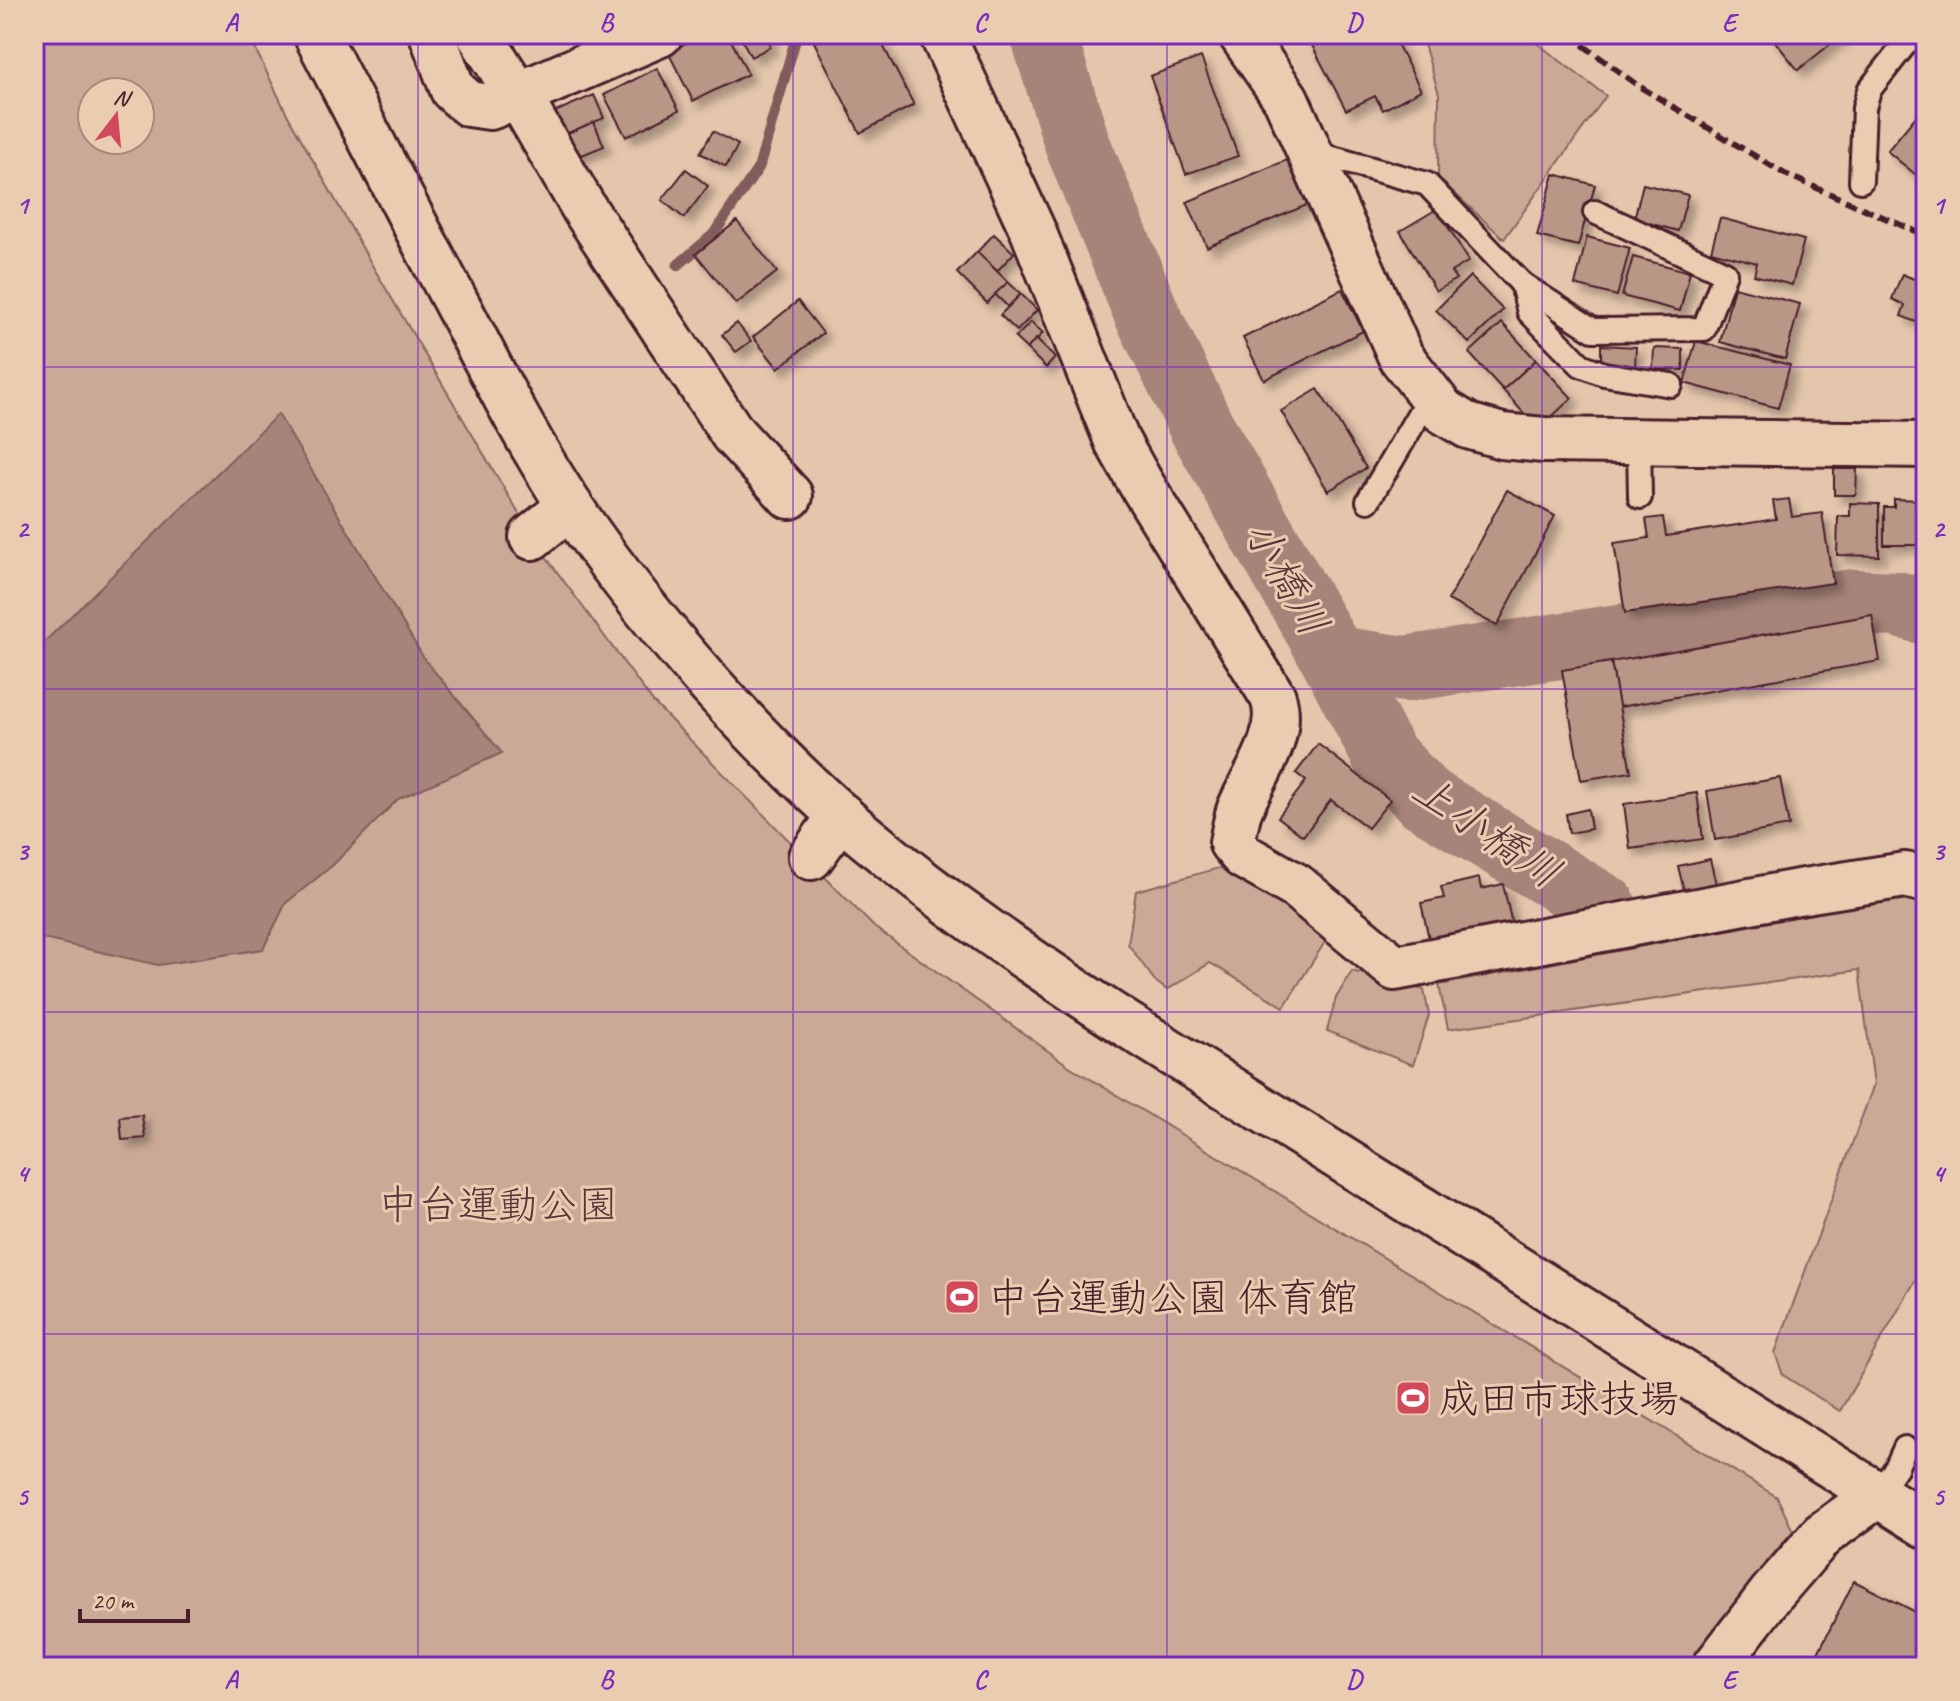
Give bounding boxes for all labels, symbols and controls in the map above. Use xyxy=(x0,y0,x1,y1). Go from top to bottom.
text: A xyxy=(224,6,239,39)
text: B xyxy=(599,6,615,39)
text: C xyxy=(974,6,990,39)
text: D xyxy=(1346,6,1364,39)
text: E xyxy=(1722,6,1740,39)
north arrow xyxy=(76,76,156,156)
text: N xyxy=(111,82,135,114)
text: 1 xyxy=(16,189,31,222)
text: 1 xyxy=(1932,189,1947,222)
water label: 小橋川 xyxy=(1231,510,1340,646)
text: 2 xyxy=(16,512,30,545)
text: 2 xyxy=(1932,512,1946,545)
water label: 上小橋川 xyxy=(1402,762,1571,900)
text: 3 xyxy=(16,835,30,868)
text: 3 xyxy=(1932,835,1946,868)
text: 4 xyxy=(16,1157,31,1190)
text: 4 xyxy=(1932,1157,1947,1190)
park label: 中台運動公園 xyxy=(378,1180,618,1230)
place label: 中台運動公園 体育館 xyxy=(988,1273,1358,1323)
sports icon: 中台運動公園 体育館 xyxy=(943,1278,981,1316)
place label: 成田市球技場 xyxy=(1439,1374,1679,1424)
sports icon: 成田市球技場 xyxy=(1394,1379,1432,1417)
text: 5 xyxy=(16,1480,30,1513)
text: 5 xyxy=(1932,1480,1946,1513)
scale bar xyxy=(80,1573,188,1623)
text: 20 m xyxy=(92,1586,135,1616)
text: A xyxy=(224,1663,239,1696)
text: B xyxy=(599,1663,615,1696)
text: C xyxy=(974,1663,990,1696)
text: D xyxy=(1346,1663,1364,1696)
text: E xyxy=(1722,1663,1740,1696)

